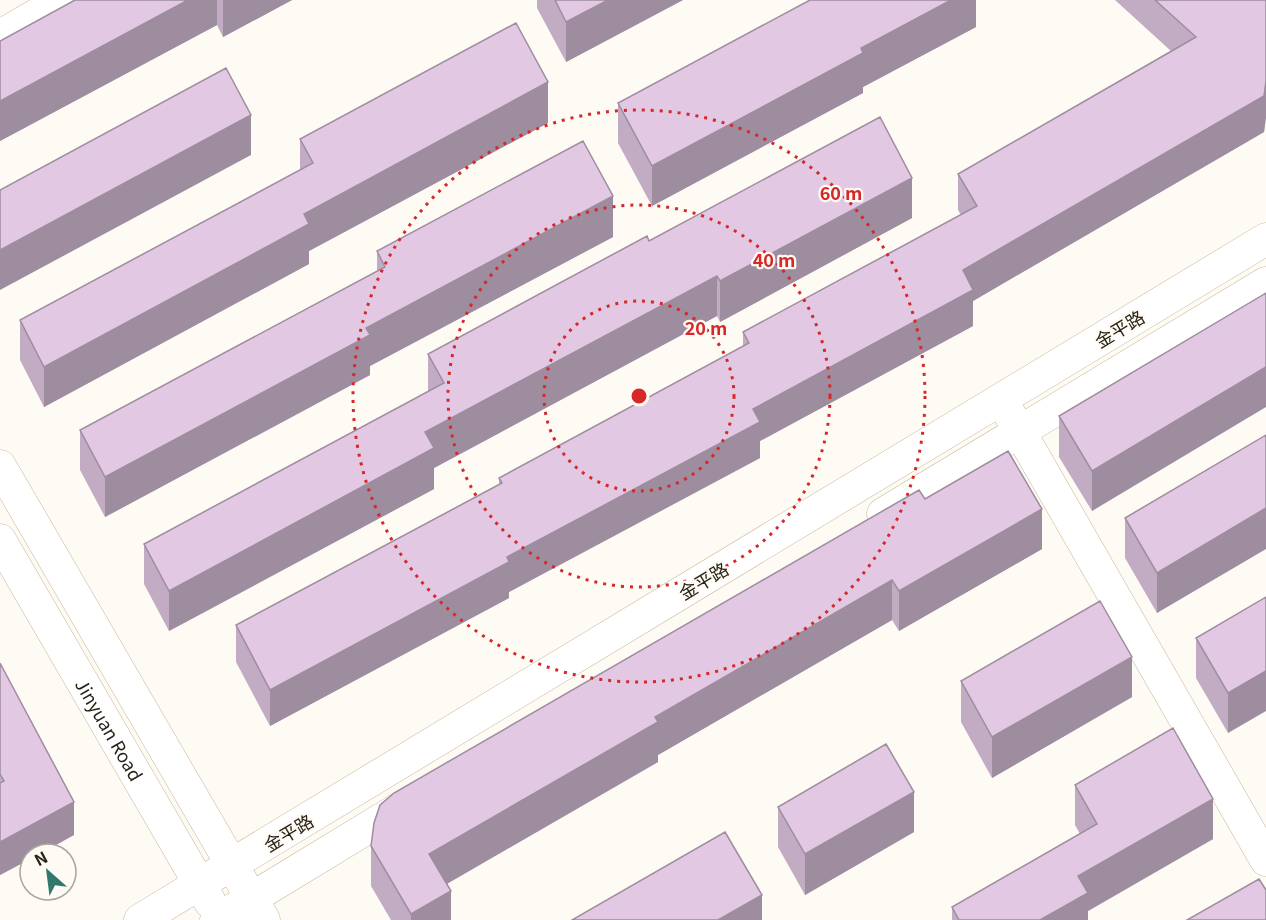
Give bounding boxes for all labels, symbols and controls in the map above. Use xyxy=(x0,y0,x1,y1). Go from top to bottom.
text: 60 m xyxy=(820,179,862,205)
text: 40 m xyxy=(753,246,795,272)
street label: 金平路 xyxy=(1089,303,1149,353)
text: 20 m xyxy=(685,314,727,340)
centre of rings xyxy=(629,386,649,406)
street label: 金平路 xyxy=(673,555,733,605)
street label: Jinyuan Road xyxy=(70,674,150,785)
street label: 金平路 xyxy=(258,807,318,857)
north arrow xyxy=(18,842,78,902)
text: N xyxy=(30,844,51,871)

